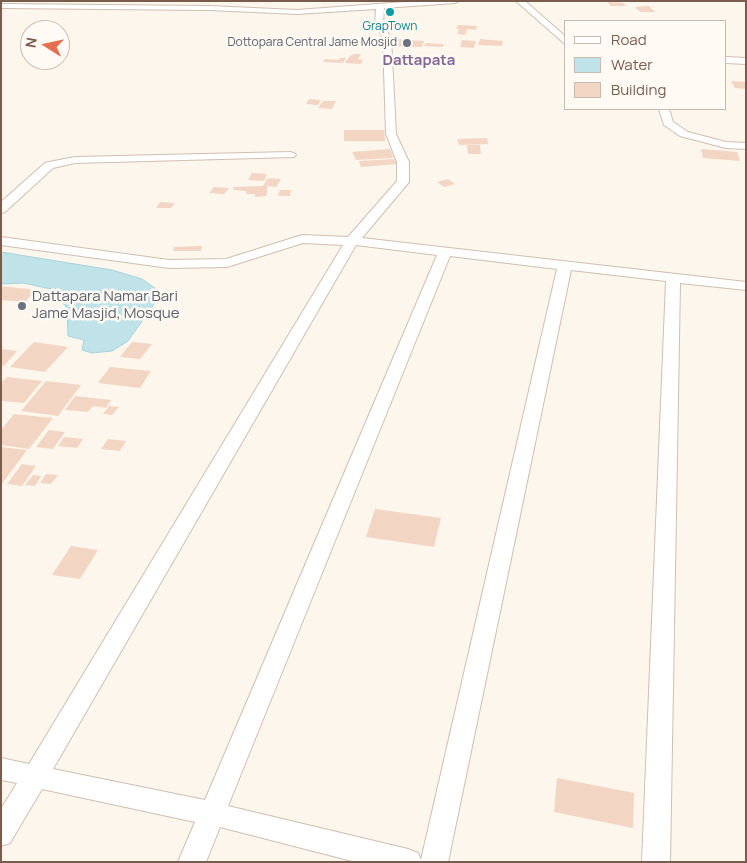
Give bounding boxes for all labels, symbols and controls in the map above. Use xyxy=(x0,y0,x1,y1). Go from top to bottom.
marker: GrapTown xyxy=(384,6,396,18)
north arrow xyxy=(20,20,70,70)
place label: GrapTown xyxy=(363,20,417,34)
legend xyxy=(564,20,727,110)
text: Road xyxy=(611,29,647,50)
text: N xyxy=(20,36,41,49)
place label: Dottopara Central Jame Mosjid xyxy=(227,36,397,50)
marker: Dottopara Central Jame Mosjid xyxy=(401,37,413,49)
district label: Dattapata xyxy=(383,52,455,70)
text: Water xyxy=(611,54,653,75)
text: Building xyxy=(611,79,666,100)
place label: Dattapara Namar Bari Jame Masjid, Mosque xyxy=(32,288,180,323)
marker: Dattapara Namar Bari Jame Masjid, Mosque xyxy=(16,300,28,312)

